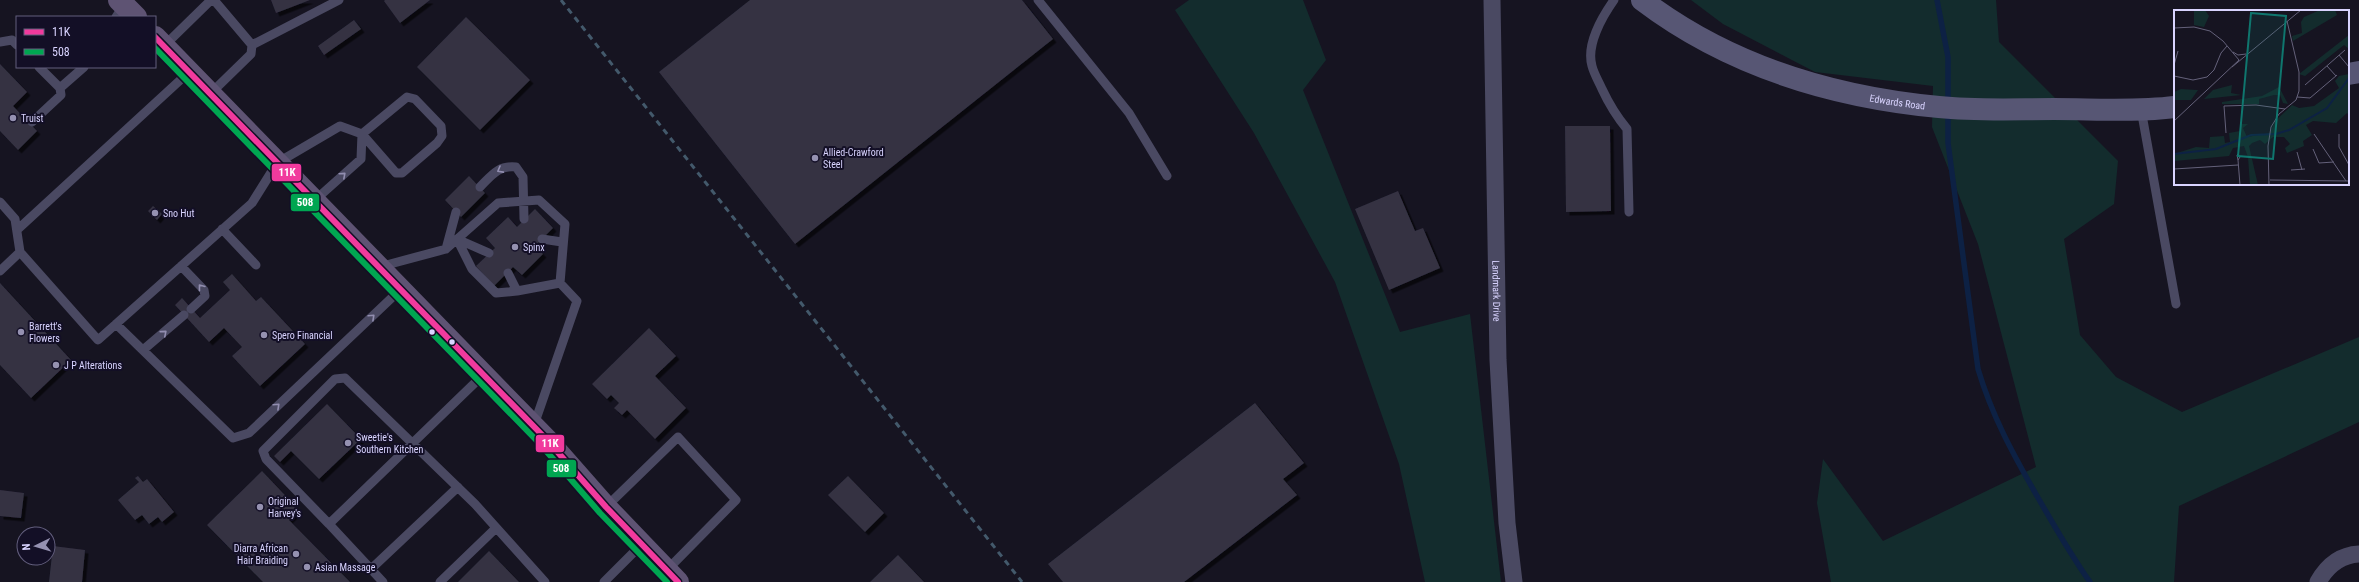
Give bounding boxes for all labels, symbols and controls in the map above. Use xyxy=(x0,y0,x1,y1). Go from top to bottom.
inset map xyxy=(2174,10,2349,185)
legend xyxy=(16,16,156,68)
text: 11K xyxy=(52,25,71,39)
text: 508 xyxy=(52,45,70,59)
street label: Edwards Road xyxy=(1869,92,1926,112)
marker: Truist xyxy=(8,113,18,123)
place label: Truist xyxy=(21,113,44,124)
place label: Allied-Crawford Steel xyxy=(823,147,884,170)
marker: Allied-Crawford Steel xyxy=(810,153,820,163)
line badge: 11K xyxy=(271,163,302,182)
one-way arrow xyxy=(497,165,504,172)
text: 11K xyxy=(278,166,297,179)
one-way arrow xyxy=(339,172,346,179)
line badge: 508 xyxy=(290,193,320,212)
text: 508 xyxy=(297,196,314,209)
marker: Sno Hut xyxy=(150,208,160,218)
place label: Sno Hut xyxy=(163,208,194,219)
marker: Spinx xyxy=(510,242,520,252)
place label: Spinx xyxy=(523,242,545,253)
street label: Landmark Drive xyxy=(1490,260,1502,322)
one-way arrow xyxy=(198,285,205,292)
one-way arrow xyxy=(367,314,375,322)
place label: Barrett's Flowers xyxy=(29,321,62,344)
marker: Barrett's Flowers xyxy=(16,327,26,337)
unlabelled marker xyxy=(427,327,437,337)
one-way arrow xyxy=(159,330,166,337)
marker: Spero Financial xyxy=(259,330,269,340)
place label: Spero Financial xyxy=(272,330,333,341)
unlabelled marker xyxy=(447,337,457,347)
marker: J P Alterations xyxy=(51,360,61,370)
place label: J P Alterations xyxy=(64,360,122,371)
one-way arrow xyxy=(272,403,280,411)
place label: Sweetie's Southern Kitchen xyxy=(356,432,424,455)
line badge: 11K xyxy=(535,434,565,453)
text: 11K xyxy=(541,437,560,450)
marker: Sweetie's Southern Kitchen xyxy=(343,438,353,448)
line badge: 508 xyxy=(546,459,577,478)
text: 508 xyxy=(553,462,570,475)
place label: Original Harvey's xyxy=(268,496,302,519)
marker: Original Harvey's xyxy=(255,502,265,512)
north arrow xyxy=(16,526,56,566)
text: N xyxy=(20,543,33,551)
place label: Diarra African Hair Braiding xyxy=(234,543,288,566)
marker: Diarra African Hair Braiding xyxy=(291,549,301,559)
marker: Asian Massage xyxy=(302,562,312,572)
place label: Asian Massage xyxy=(315,562,376,573)

